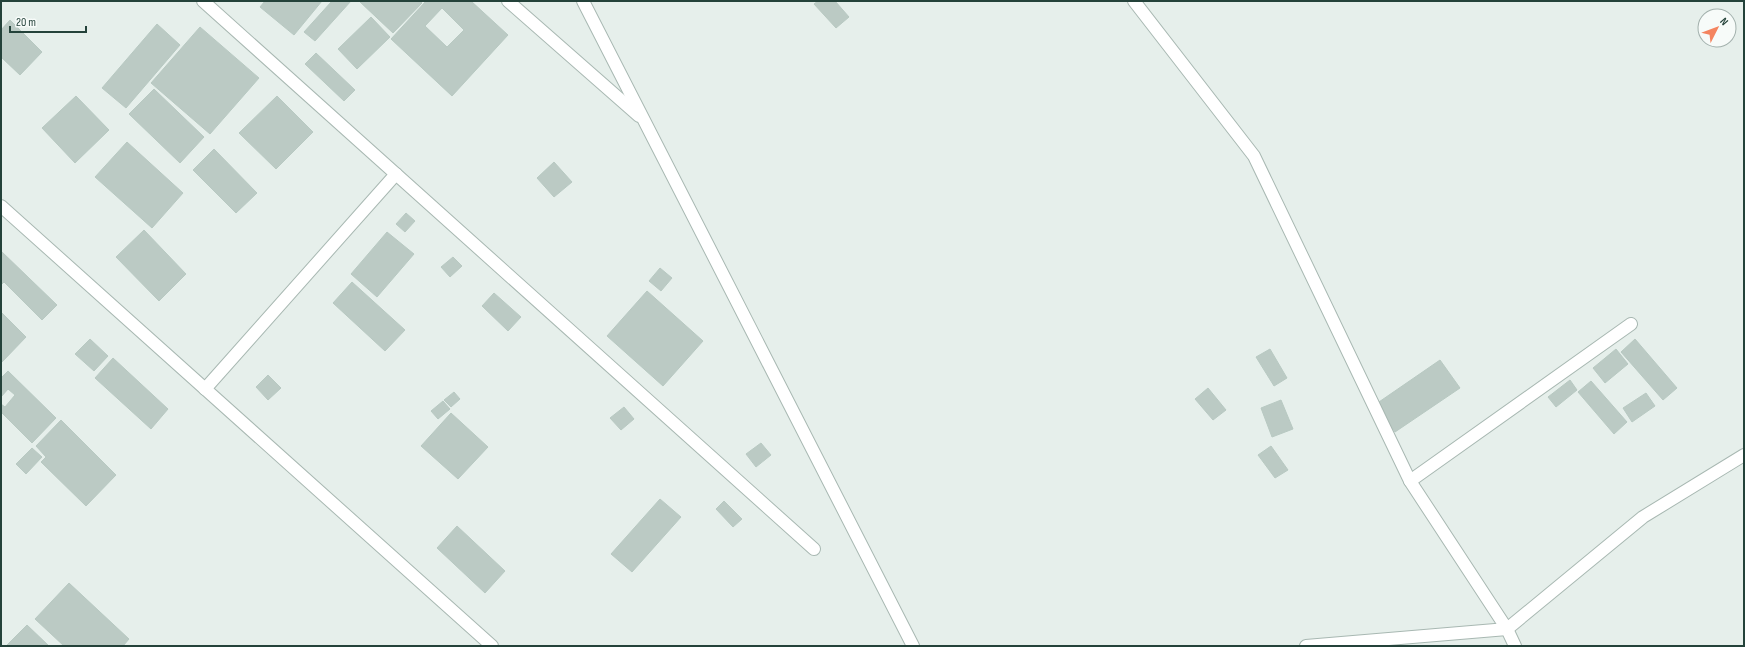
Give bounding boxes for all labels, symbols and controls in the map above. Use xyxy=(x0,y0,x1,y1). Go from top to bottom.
scale bar xyxy=(10,8,86,34)
north arrow xyxy=(1697,8,1737,48)
text: 20 m xyxy=(16,15,36,30)
text: N xyxy=(1717,15,1731,28)

